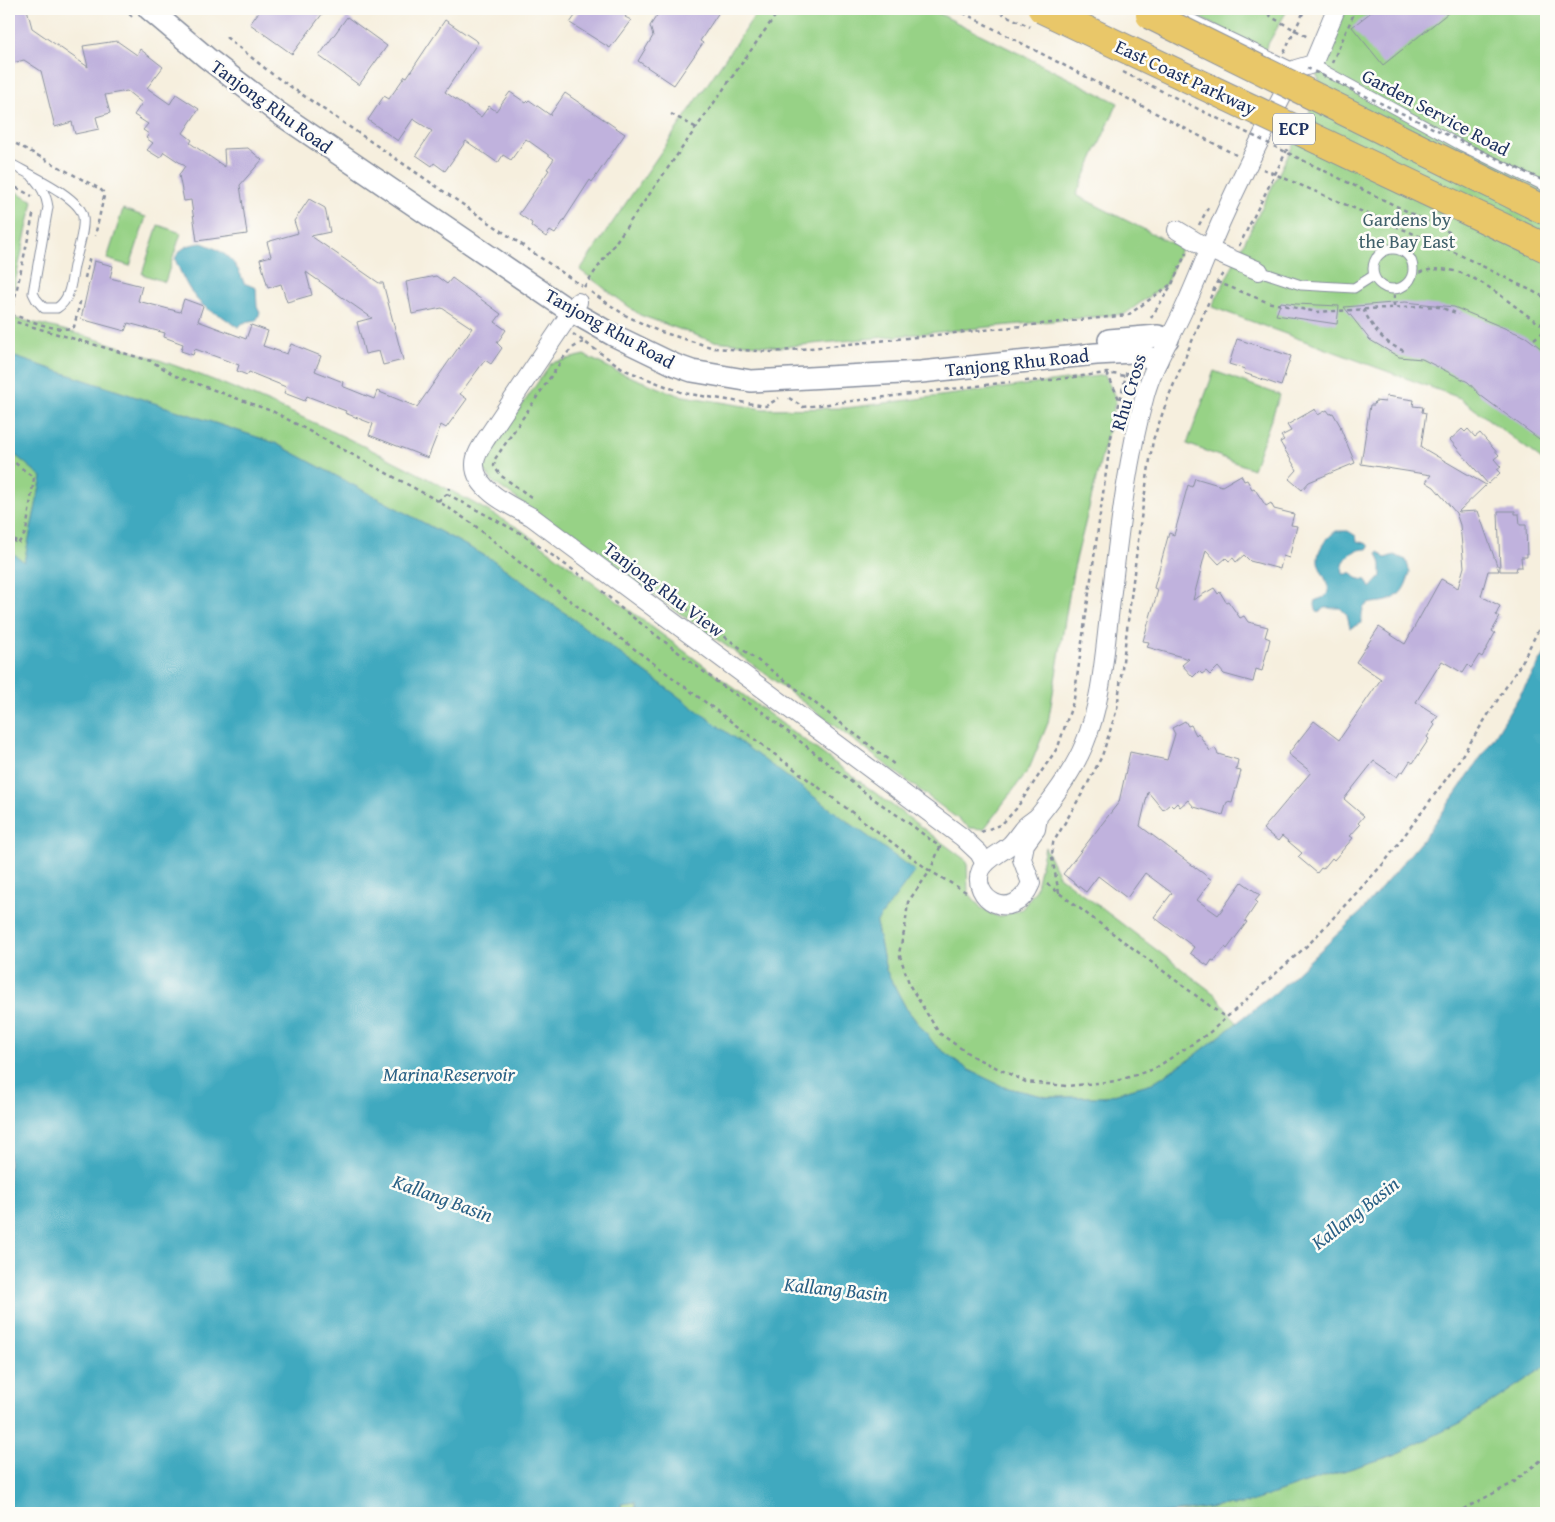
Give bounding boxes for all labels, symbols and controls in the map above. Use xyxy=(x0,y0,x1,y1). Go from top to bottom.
street label: East Coast Parkway xyxy=(1111,32,1262,122)
street label: Tanjong Rhu Road xyxy=(205,52,339,160)
street label: Garden Service Road xyxy=(1357,61,1516,163)
road number: ECP xyxy=(1273,114,1315,144)
park label: Gardens by the Bay East xyxy=(1359,205,1456,255)
street label: Tanjong Rhu Road xyxy=(540,281,681,376)
street label: Tanjong Rhu Road xyxy=(944,340,1091,383)
street label: Rhu Cross xyxy=(1103,350,1153,434)
street label: Tanjong Rhu View xyxy=(598,534,731,644)
water label: Marina Reservoir xyxy=(383,1059,515,1088)
water label: Kallang Basin xyxy=(388,1166,497,1229)
water label: Kallang Basin xyxy=(1304,1169,1405,1257)
water label: Kallang Basin xyxy=(782,1269,889,1308)

